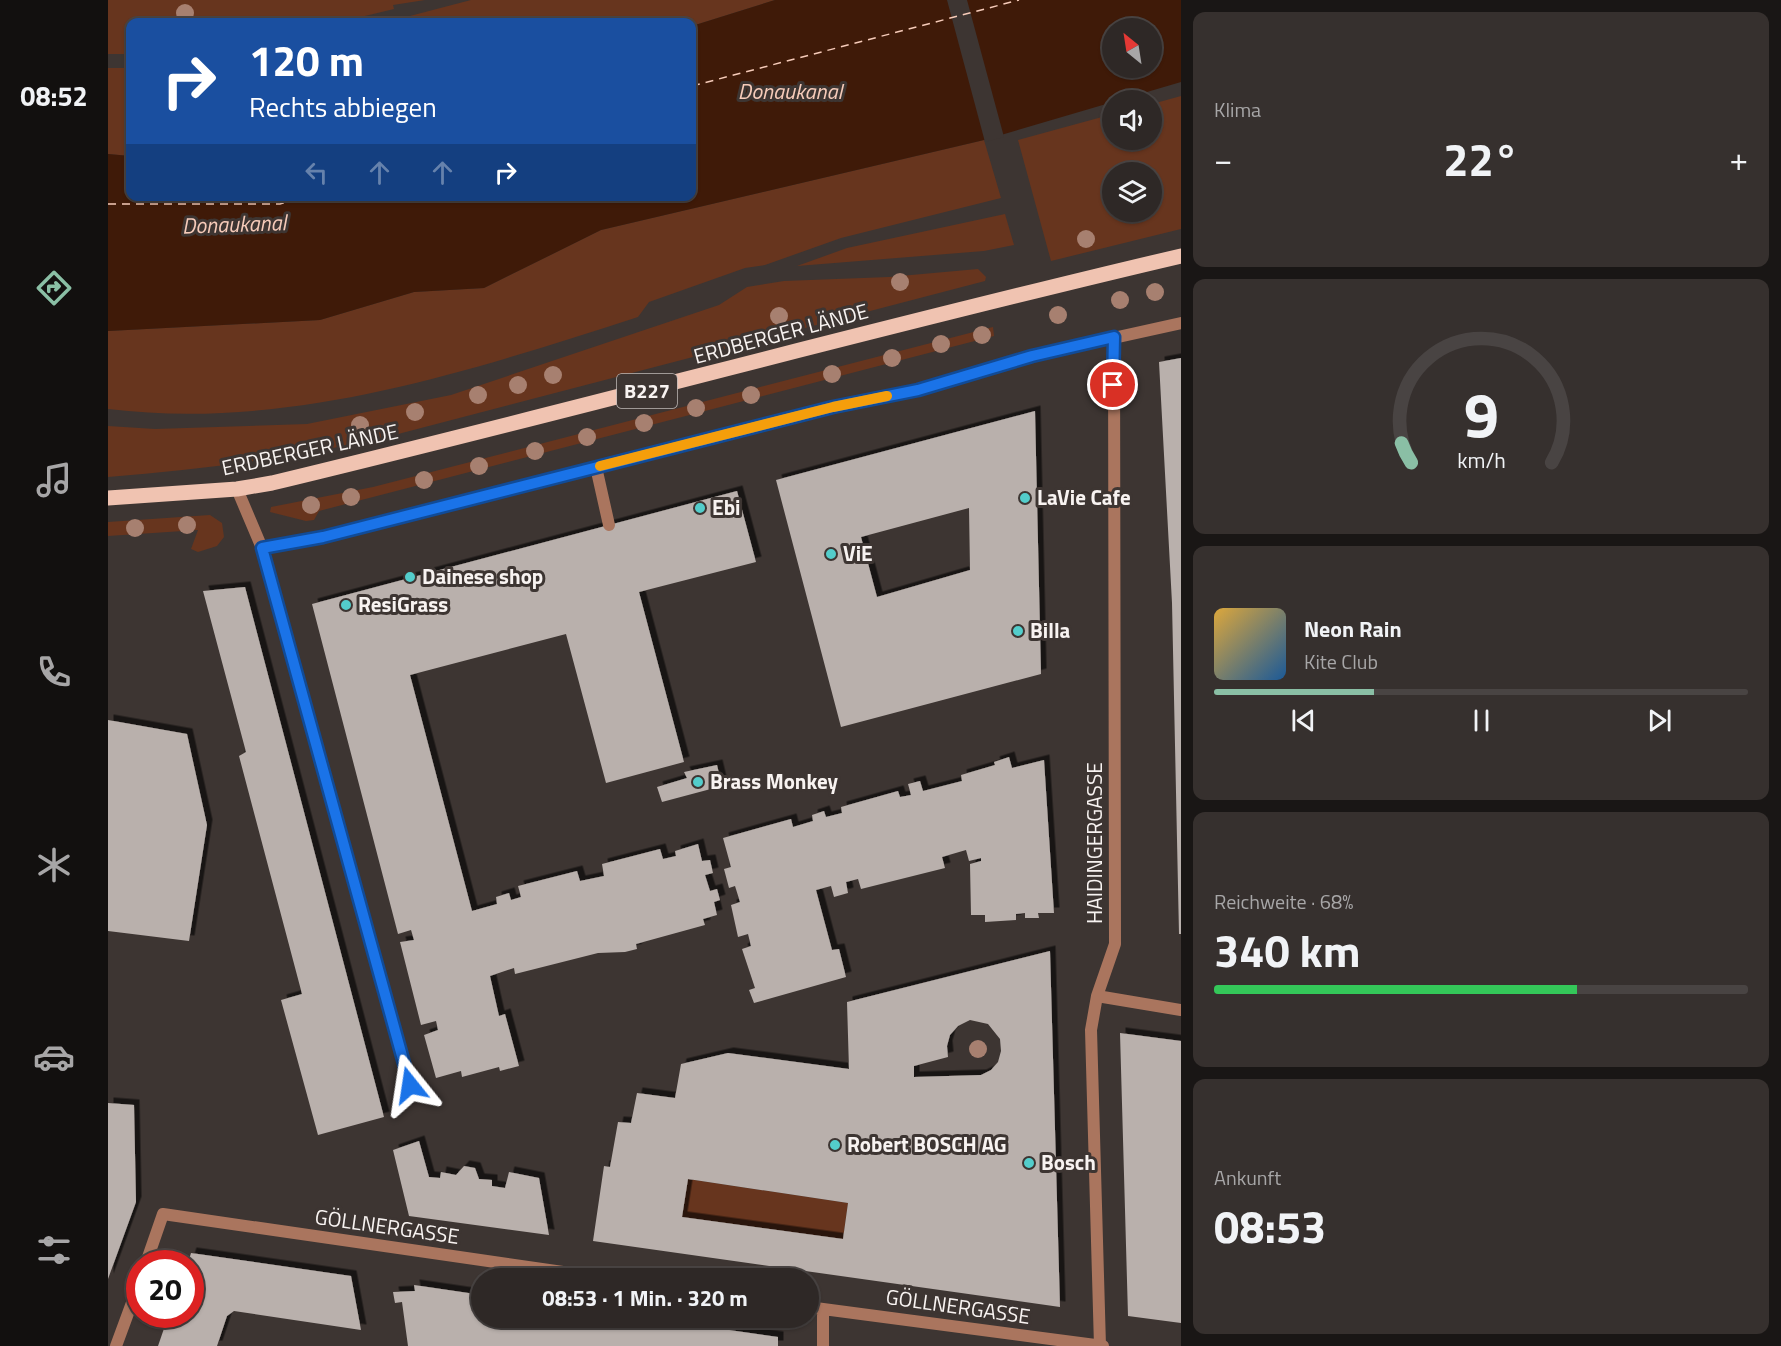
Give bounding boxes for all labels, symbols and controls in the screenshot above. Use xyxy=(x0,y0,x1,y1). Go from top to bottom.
north arrow xyxy=(1102,18,1162,78)
map controls xyxy=(1102,18,1162,222)
text: 120 m xyxy=(249,28,364,92)
icon: right xyxy=(150,42,228,120)
water label: Donaukanal xyxy=(738,74,844,108)
text: 08:52 xyxy=(20,75,88,116)
text: Rechts abbiegen xyxy=(249,86,437,127)
button: sound xyxy=(1102,90,1162,150)
text: Klima xyxy=(1214,94,1261,125)
text: 22° xyxy=(1443,125,1519,193)
text: − xyxy=(1214,134,1232,184)
text: + xyxy=(1730,134,1748,184)
icon: left xyxy=(300,156,333,189)
icon: ahead xyxy=(363,156,396,189)
icon: ahead xyxy=(426,156,459,189)
icon: right xyxy=(489,156,522,189)
button: layers xyxy=(1102,162,1162,222)
water label: Donaukanal xyxy=(181,205,289,243)
icon: directions xyxy=(33,267,75,309)
street label: ERDBERGER LÄNDE xyxy=(690,294,872,372)
pin xyxy=(1087,359,1138,410)
text: 9 xyxy=(1464,366,1498,461)
icon: arrive xyxy=(1096,368,1129,401)
road number: B227 xyxy=(617,374,677,408)
street label: ERDBERGER LÄNDE xyxy=(219,415,401,483)
text: km/h xyxy=(1457,445,1505,477)
icon: music xyxy=(33,459,75,501)
place label: LaVie Cafe xyxy=(1037,481,1131,513)
place label: Ebi xyxy=(712,491,740,523)
marker: LaVie Cafe xyxy=(1018,491,1032,505)
marker: Ebi xyxy=(693,501,707,515)
place label: ViE xyxy=(843,537,873,569)
marker: ViE xyxy=(824,547,838,561)
place label: Dainese shop xyxy=(422,560,543,592)
marker: Dainese shop xyxy=(403,570,417,584)
place label: ResiGrass xyxy=(358,588,448,620)
marker: ResiGrass xyxy=(339,598,353,612)
text: Neon Rain xyxy=(1304,612,1402,646)
place label: Billa xyxy=(1030,614,1071,646)
marker: Billa xyxy=(1011,624,1025,638)
text: Kite Club xyxy=(1304,646,1378,677)
icon: phone xyxy=(33,651,75,693)
icon: previous xyxy=(1287,704,1320,737)
icon: pause xyxy=(1465,704,1498,737)
icon: next xyxy=(1643,704,1676,737)
street label: HAIDINGERGASSE xyxy=(1078,762,1110,924)
place label: Brass Monkey xyxy=(710,765,839,797)
marker: Brass Monkey xyxy=(691,775,705,789)
icon: climate xyxy=(33,844,75,886)
text: Reichweite · 68% xyxy=(1214,886,1353,917)
text: 340 km xyxy=(1214,916,1360,984)
icon: car xyxy=(33,1036,75,1078)
position arrow xyxy=(378,1053,442,1117)
place label: Robert BOSCH AG xyxy=(847,1128,1007,1160)
marker: Robert BOSCH AG xyxy=(828,1138,842,1152)
place label: Bosch xyxy=(1041,1146,1096,1178)
marker: Bosch xyxy=(1022,1156,1036,1170)
text: Ankunft xyxy=(1214,1162,1281,1193)
text: 08:53 xyxy=(1214,1192,1326,1260)
street label: GÖLLNERGASSE xyxy=(313,1200,461,1252)
icon: filters xyxy=(33,1229,75,1271)
speed limit sign: 20 xyxy=(126,1250,204,1328)
street label: GÖLLNERGASSE xyxy=(884,1280,1032,1332)
text: 08:53 · 1 Min. · 320 m xyxy=(542,1281,748,1315)

